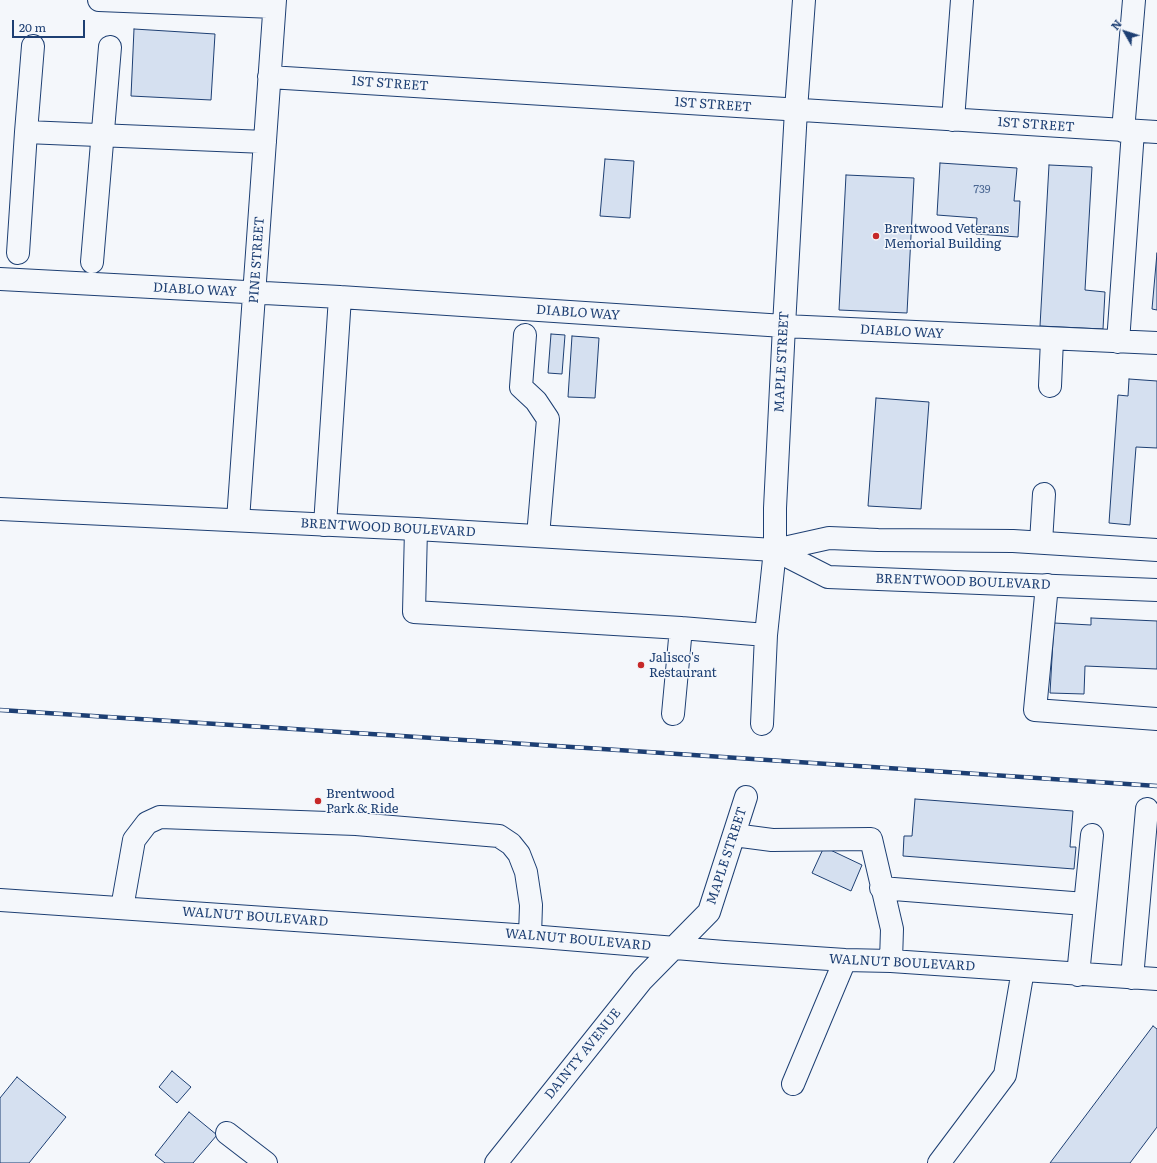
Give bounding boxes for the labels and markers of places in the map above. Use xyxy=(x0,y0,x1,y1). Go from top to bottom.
place label: Brentwood Veterans Memorial Building xyxy=(884,221,1009,252)
marker: Brentwood Veterans Memorial Building xyxy=(871,231,881,241)
place label: Jalisco's Restaurant xyxy=(649,650,717,681)
marker: Jalisco's Restaurant xyxy=(636,660,646,670)
place label: Brentwood Park & Ride xyxy=(326,786,399,817)
marker: Brentwood Park & Ride xyxy=(313,796,323,806)

